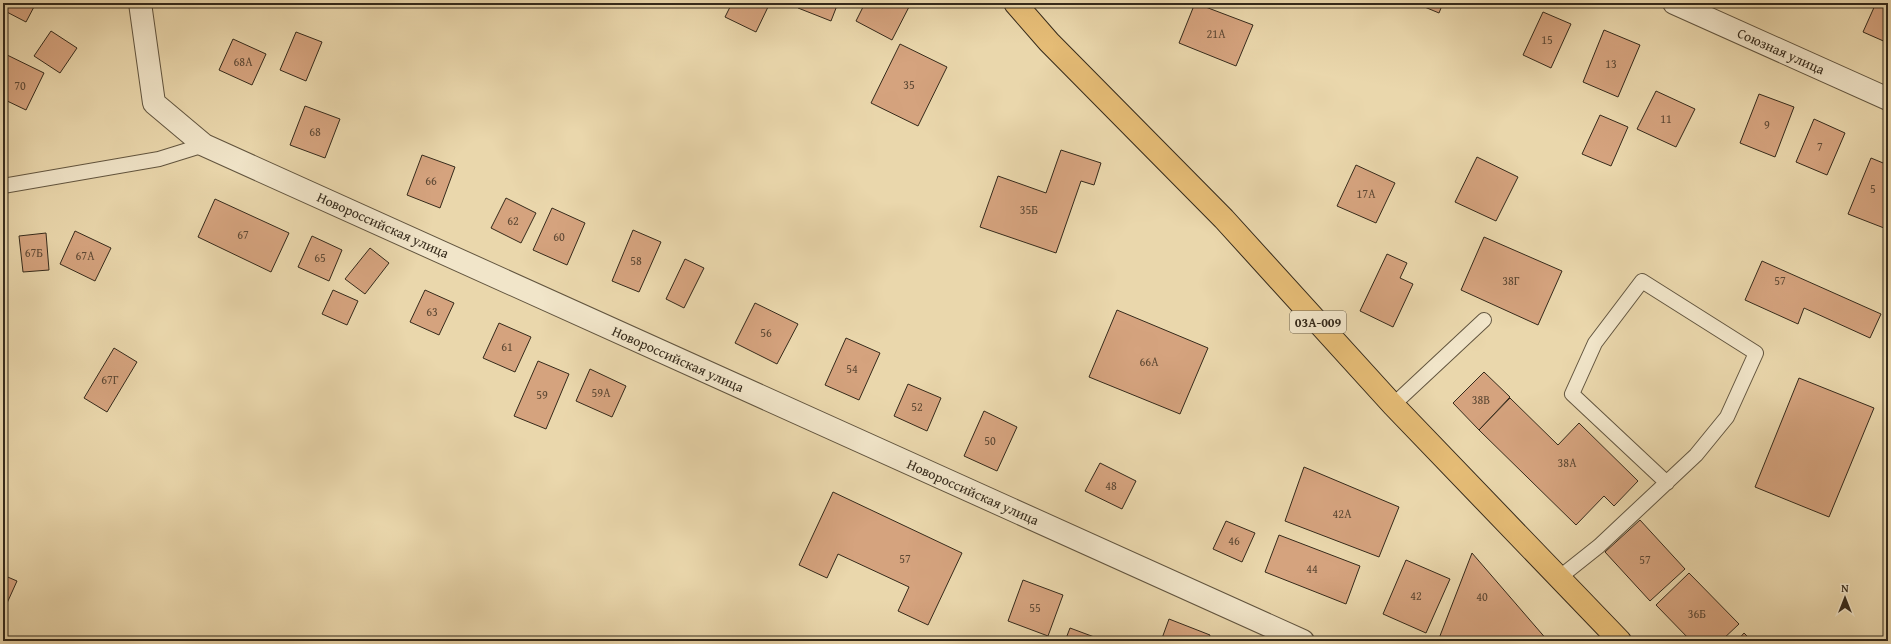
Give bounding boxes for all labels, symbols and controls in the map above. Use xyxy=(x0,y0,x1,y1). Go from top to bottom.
street label: Союзная улица xyxy=(1734,23,1828,79)
house number: 21А xyxy=(1207,25,1226,42)
house number: 15 xyxy=(1541,31,1553,48)
house number: 68А xyxy=(234,53,253,70)
house number: 13 xyxy=(1605,55,1617,72)
house number: 35 xyxy=(903,76,915,93)
house number: 70 xyxy=(14,77,26,94)
house number: 11 xyxy=(1660,110,1672,127)
house number: 9 xyxy=(1764,116,1770,133)
house number: 68 xyxy=(309,123,321,140)
house number: 7 xyxy=(1817,138,1823,155)
house number: 66 xyxy=(425,172,437,189)
house number: 5 xyxy=(1870,180,1876,197)
house number: 17А xyxy=(1357,185,1376,202)
street label: Новороссийская улица xyxy=(314,187,452,263)
house number: 35Б xyxy=(1020,201,1038,218)
house number: 62 xyxy=(507,212,519,229)
house number: 67 xyxy=(237,226,249,243)
house number: 60 xyxy=(553,228,565,245)
house number: 67Б xyxy=(25,244,43,261)
house number: 67А xyxy=(76,247,95,264)
house number: 65 xyxy=(314,249,326,266)
house number: 58 xyxy=(630,252,642,269)
house number: 38Г xyxy=(1502,272,1520,289)
house number: 57 xyxy=(1774,272,1786,289)
house number: 63 xyxy=(426,303,438,320)
road number: 03А-009 xyxy=(1290,311,1346,333)
street label: Новороссийская улица xyxy=(609,321,747,397)
house number: 56 xyxy=(760,324,772,341)
house number: 61 xyxy=(501,338,513,355)
house number: 66А xyxy=(1140,353,1159,370)
house number: 54 xyxy=(846,360,858,377)
house number: 67Г xyxy=(101,371,119,388)
house number: 59А xyxy=(592,384,611,401)
house number: 59 xyxy=(536,386,548,403)
house number: 38В xyxy=(1472,391,1490,408)
house number: 52 xyxy=(911,398,923,415)
house number: 50 xyxy=(984,432,996,449)
street label: Новороссийская улица xyxy=(904,454,1042,530)
house number: 38А xyxy=(1558,454,1577,471)
house number: 48 xyxy=(1105,477,1117,494)
house number: 42А xyxy=(1333,505,1352,522)
house number: 46 xyxy=(1228,532,1240,549)
house number: 57 xyxy=(899,550,911,567)
house number: 57 xyxy=(1639,551,1651,568)
house number: 44 xyxy=(1306,560,1318,577)
north arrow xyxy=(1825,578,1865,618)
text: N xyxy=(1841,580,1849,596)
house number: 42 xyxy=(1410,587,1422,604)
house number: 40 xyxy=(1476,588,1488,605)
house number: 55 xyxy=(1029,599,1041,616)
house number: 36Б xyxy=(1688,605,1706,622)

